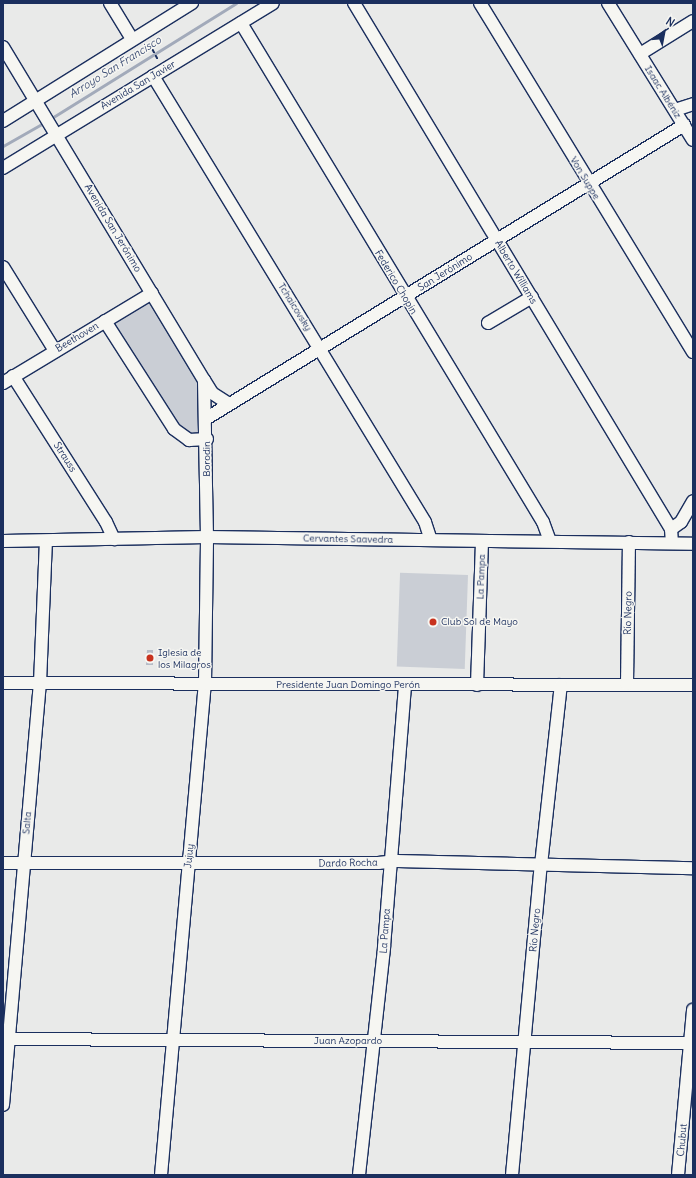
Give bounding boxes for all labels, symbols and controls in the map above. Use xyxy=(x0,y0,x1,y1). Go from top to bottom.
north arrow xyxy=(644,12,684,52)
text: N xyxy=(663,14,677,30)
water label: Arroyo San Francisco xyxy=(67,33,163,101)
street label: Avenida San Javier xyxy=(98,58,178,112)
street label: Isaac Albéniz xyxy=(642,63,684,121)
street label: Von Suppe xyxy=(568,154,602,202)
street label: Avenida San Jerónimo xyxy=(82,182,144,274)
street label: Alberto Williams xyxy=(492,238,540,306)
street label: Federico Chopin xyxy=(372,248,420,316)
street label: San Jerónimo xyxy=(416,251,474,293)
street label: Tchaicovsky xyxy=(276,281,314,333)
street label: Beethoven xyxy=(53,319,101,355)
street label: Strauss xyxy=(51,440,79,474)
street label: Borodin xyxy=(201,441,213,477)
street label: Cervantes Saavedra xyxy=(303,532,393,546)
street label: La Pampa xyxy=(474,554,488,600)
street label: Río Negro xyxy=(622,591,634,635)
place label: Club Sol de Mayo xyxy=(441,616,518,628)
marker: Club Sol de Mayo xyxy=(428,617,438,627)
place label: Iglesia de los Milagros xyxy=(158,646,211,670)
marker: Iglesia de los Milagros xyxy=(145,653,155,663)
street label: Presidente Juan Domingo Perón xyxy=(276,679,420,691)
street label: Salta xyxy=(20,811,34,835)
street label: Jujuy xyxy=(182,843,196,869)
street label: Dardo Rocha xyxy=(318,856,378,870)
street label: La Pampa xyxy=(377,908,393,954)
street label: Río Negro xyxy=(527,908,543,952)
street label: Juan Azopardo xyxy=(314,1035,382,1047)
street label: Chubut xyxy=(675,1123,689,1157)

